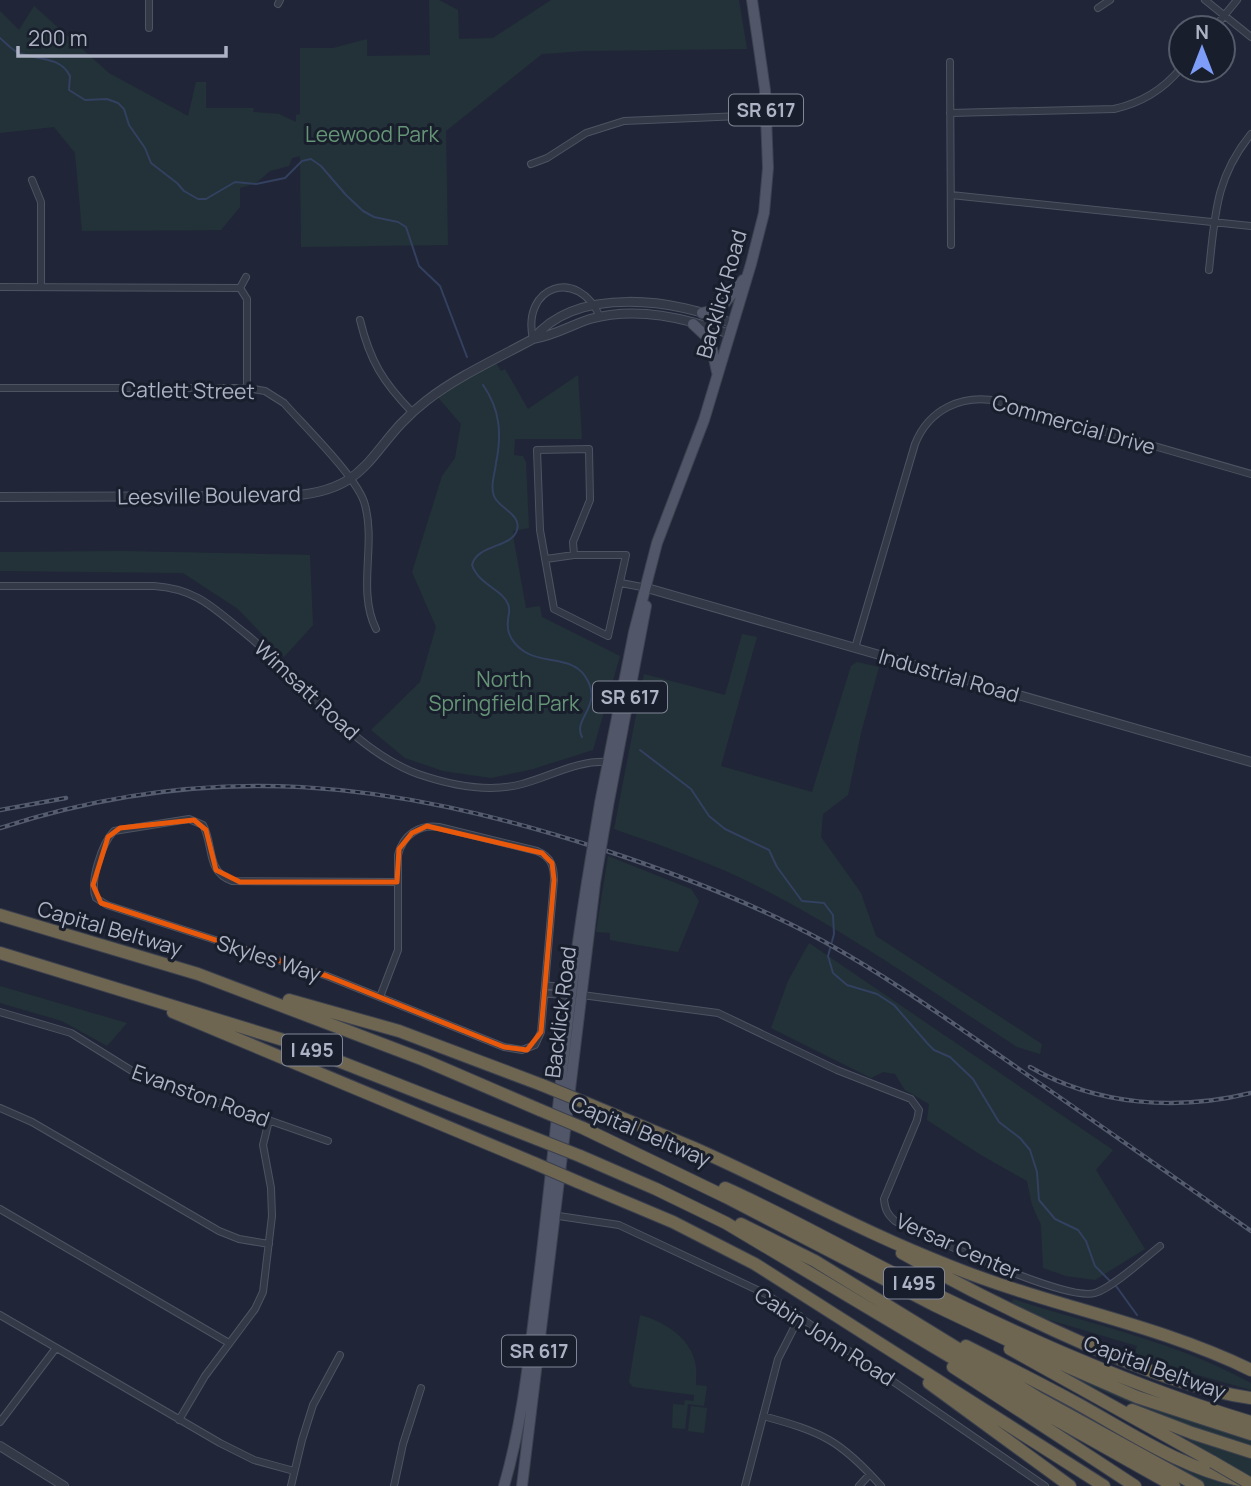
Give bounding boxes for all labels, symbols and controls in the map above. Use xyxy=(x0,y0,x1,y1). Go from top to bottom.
scale bar xyxy=(18,14,226,58)
north arrow xyxy=(1167,14,1237,84)
text: N xyxy=(1195,19,1209,45)
text: 200 m xyxy=(28,24,88,52)
road number: SR 617 xyxy=(729,94,803,125)
park label: Leewood Park xyxy=(305,120,440,148)
street label: Backlick Road xyxy=(689,227,753,361)
street label: Catlett Street xyxy=(121,375,255,405)
street label: Commercial Drive xyxy=(989,387,1159,461)
street label: Leesville Boulevard xyxy=(117,479,301,511)
street label: Wimsatt Road xyxy=(248,634,366,746)
street label: Industrial Road xyxy=(876,642,1022,708)
park label: North Springfield Park xyxy=(428,665,580,717)
road number: SR 617 xyxy=(593,682,667,712)
street label: Capital Beltway xyxy=(34,894,186,962)
street label: Skyles Way xyxy=(213,928,325,988)
street label: Backlick Road xyxy=(538,945,582,1079)
road number: I 495 xyxy=(282,1034,342,1066)
street label: Evanston Road xyxy=(129,1057,273,1133)
street label: Capital Beltway xyxy=(567,1089,715,1173)
street label: Versar Center xyxy=(892,1206,1025,1286)
road number: I 495 xyxy=(884,1268,944,1298)
street label: Cabin John Road xyxy=(750,1280,900,1392)
street label: Capital Beltway xyxy=(1080,1328,1230,1406)
road number: SR 617 xyxy=(502,1336,576,1366)

